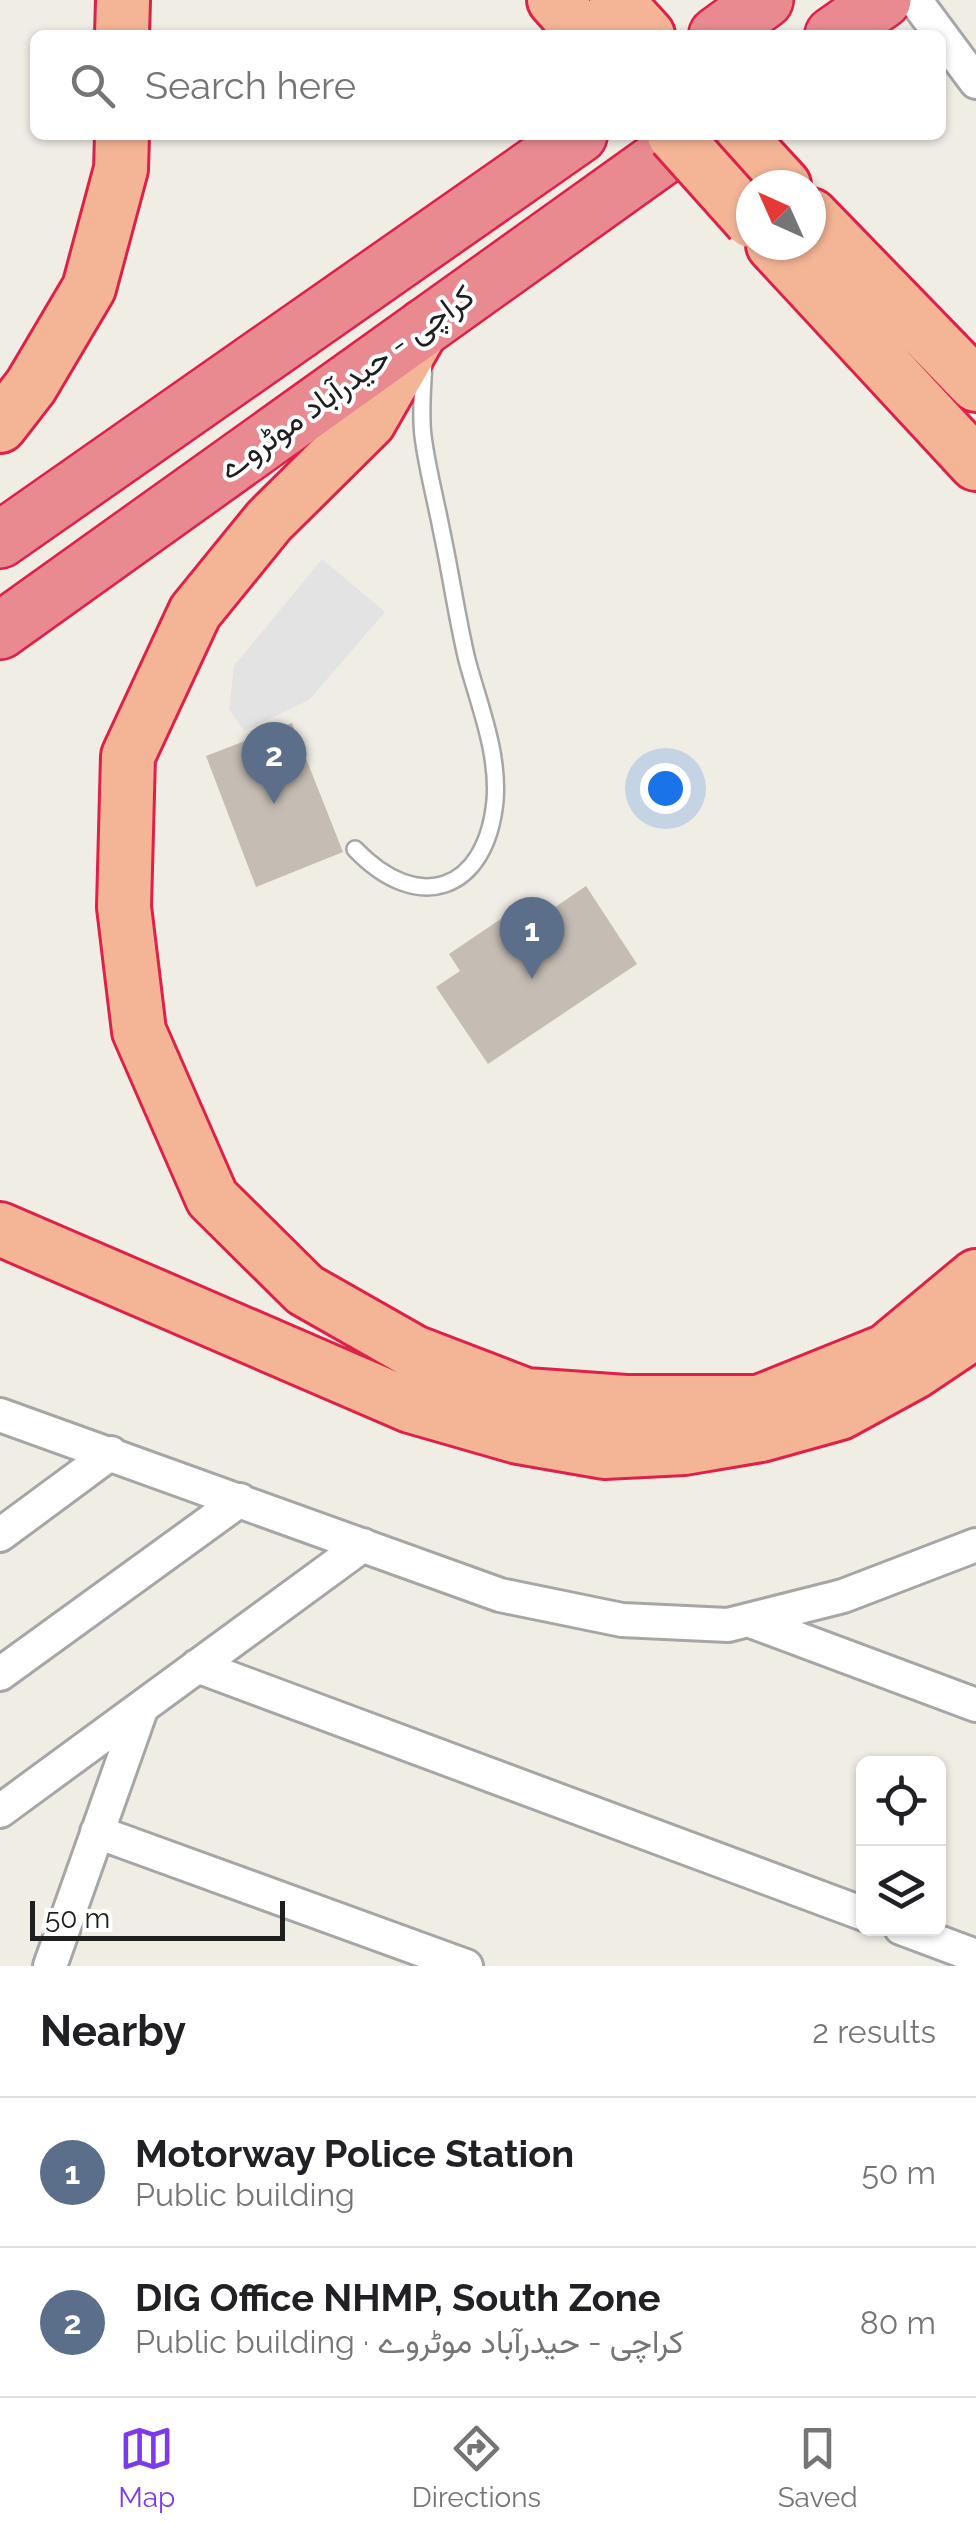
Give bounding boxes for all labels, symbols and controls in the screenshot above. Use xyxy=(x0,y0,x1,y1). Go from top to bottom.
search box xyxy=(30,30,946,140)
icon: search xyxy=(65,58,120,113)
text: Search here xyxy=(145,63,356,108)
north arrow xyxy=(736,170,826,260)
street label: کراچی - حیدرآباد موٹروے xyxy=(211,277,483,490)
pin: 2 xyxy=(242,722,306,804)
your location xyxy=(640,763,691,814)
pin: 1 xyxy=(500,896,564,979)
map controls xyxy=(856,1756,946,1936)
button: locate xyxy=(856,1756,946,1846)
button: layers xyxy=(856,1846,946,1936)
scale bar xyxy=(30,1896,285,1940)
text: 50 m xyxy=(45,1902,110,1935)
text: Nearby xyxy=(40,2007,186,2056)
text: 2 results xyxy=(812,2013,936,2050)
text: Motorway Police Station xyxy=(135,2131,574,2176)
text: 1 xyxy=(65,2154,80,2191)
text: 50 m xyxy=(861,2154,936,2191)
text: Public building xyxy=(135,2176,355,2213)
text: DIG Office NHMP, South Zone xyxy=(135,2275,661,2320)
text: 2 xyxy=(63,2304,82,2341)
text: 80 m xyxy=(860,2304,936,2341)
text: Public building · کراچی - حیدرآباد موٹروے xyxy=(135,2323,684,2360)
tab: Map xyxy=(118,2421,175,2514)
tab: Directions xyxy=(412,2421,541,2514)
tab: Saved xyxy=(778,2421,858,2514)

